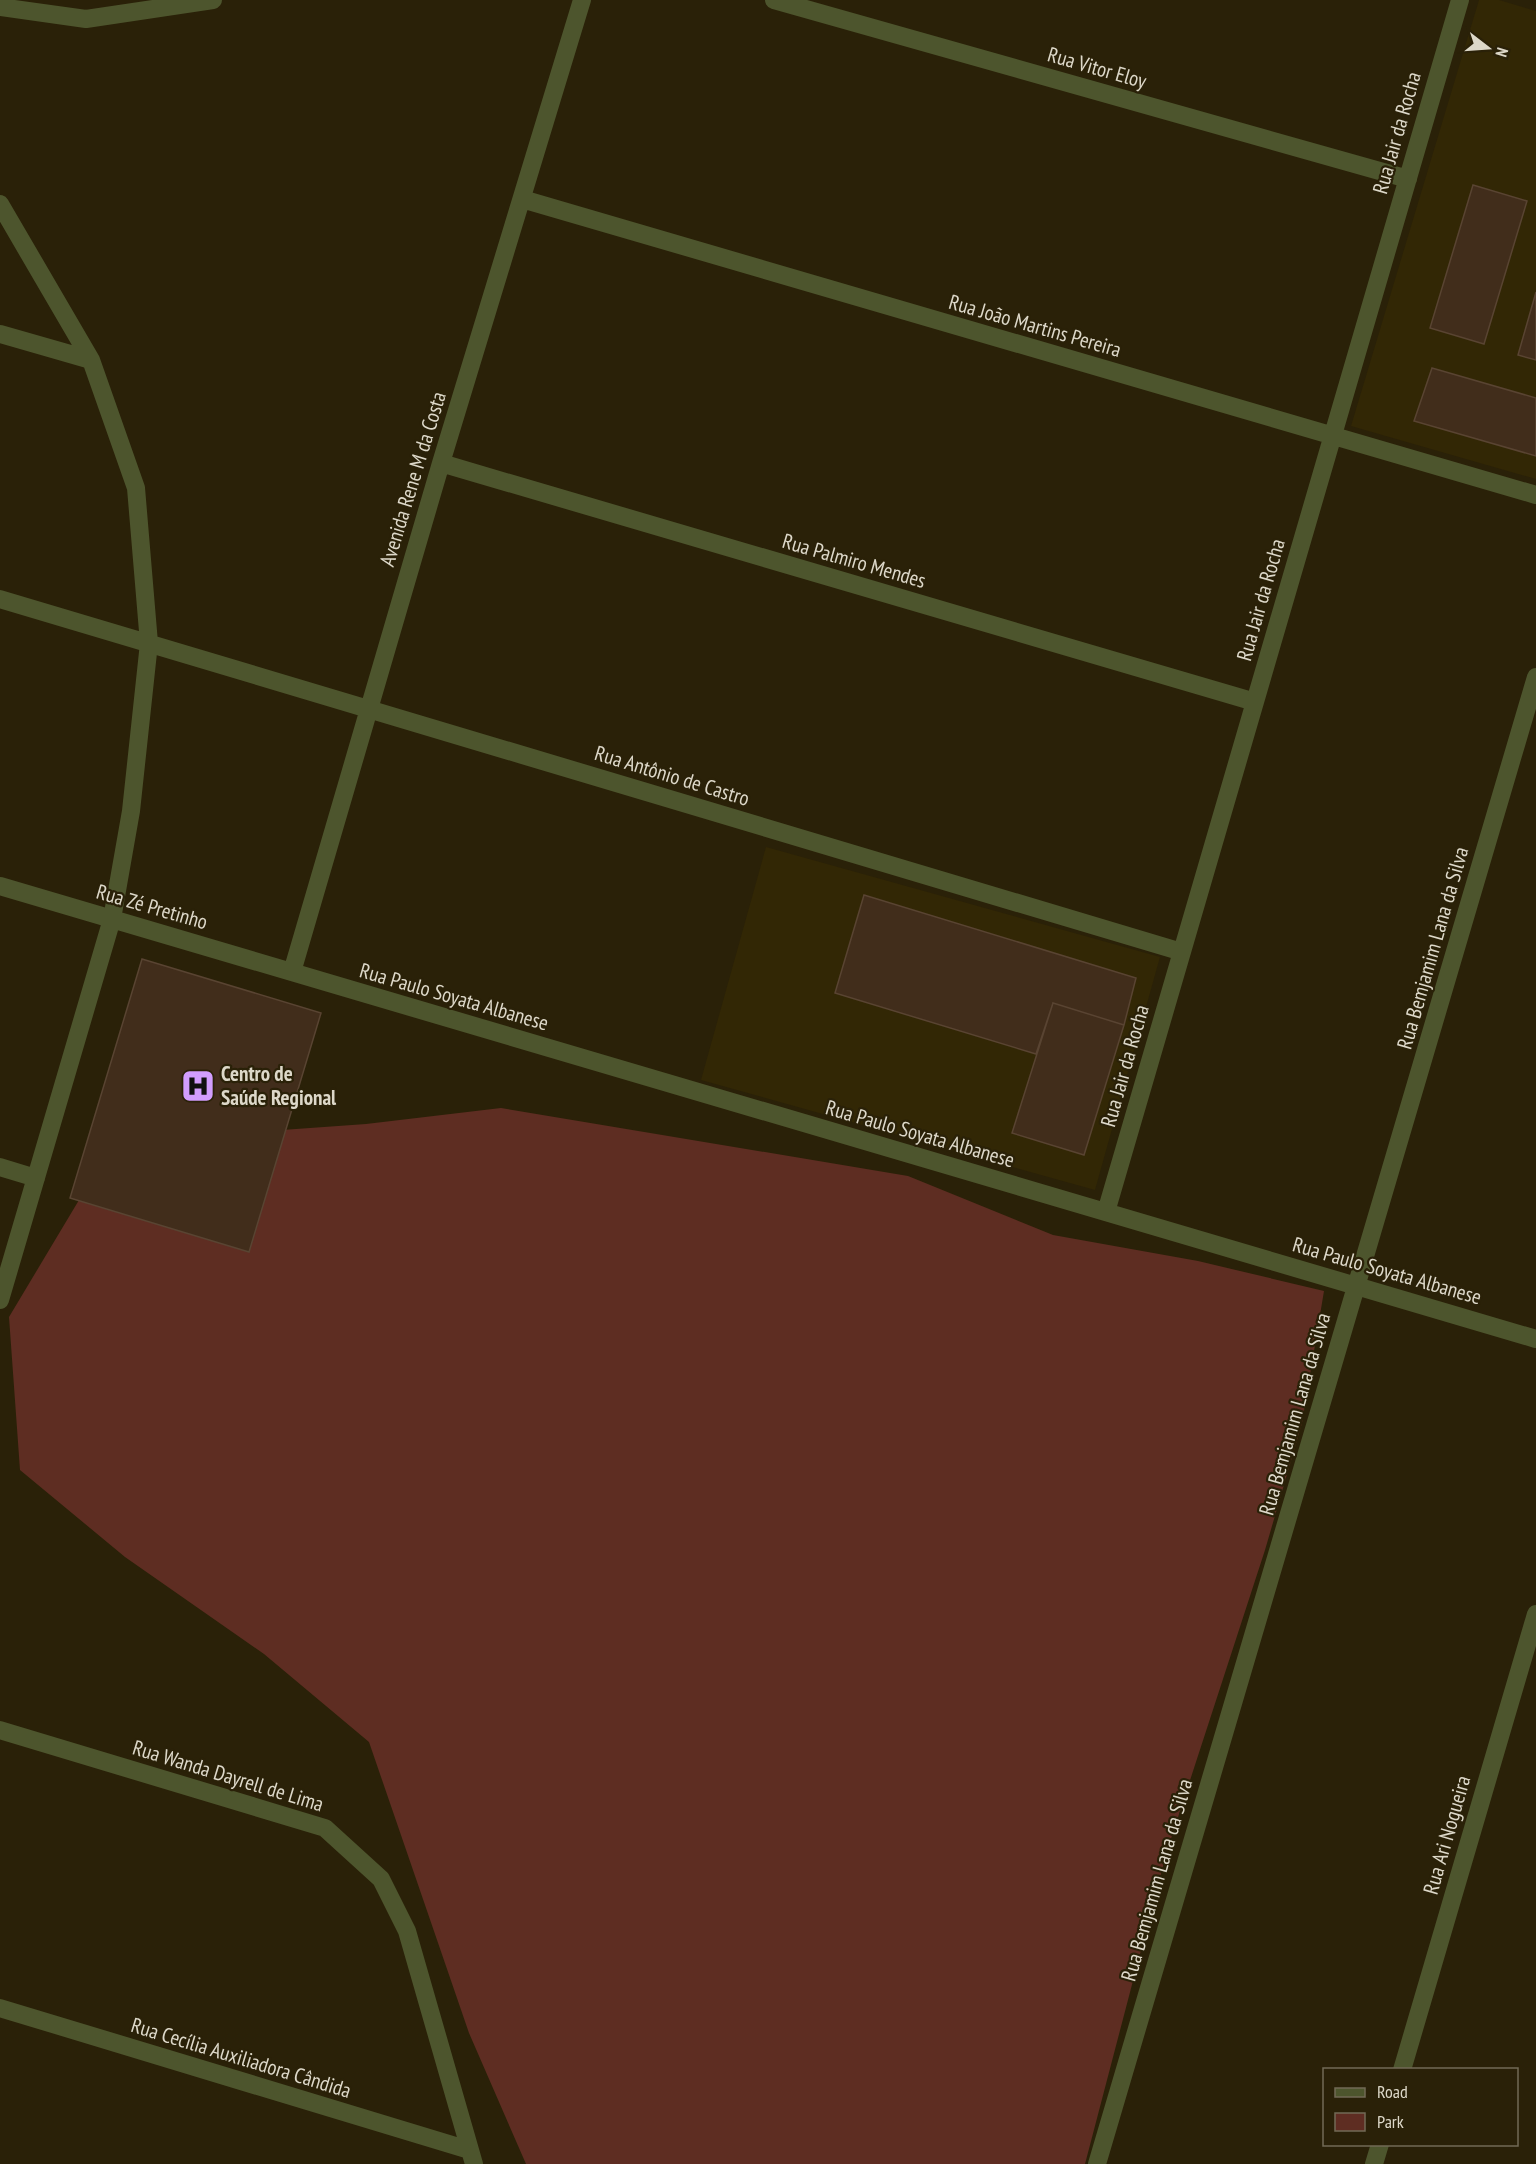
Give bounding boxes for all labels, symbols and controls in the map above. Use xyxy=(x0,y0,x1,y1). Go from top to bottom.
north arrow xyxy=(1458,18,1518,78)
street label: Rua Vitor Eloy xyxy=(1045,41,1150,94)
text: N xyxy=(1492,45,1513,59)
street label: Rua Jair da Rocha xyxy=(1366,69,1427,197)
street label: Rua João Martins Pereira xyxy=(946,288,1124,363)
street label: Avenida Rene M da Costa xyxy=(373,388,452,569)
street label: Rua Palmiro Mendes xyxy=(779,527,929,594)
street label: Rua Jair da Rocha xyxy=(1230,536,1291,664)
street label: Rua Antônio de Castro xyxy=(592,739,753,812)
street label: Rua Bemjamim Lana da Silva xyxy=(1391,844,1474,1052)
street label: Rua Zé Pretinho xyxy=(93,878,211,935)
street label: Rua Paulo Soyata Albanese xyxy=(357,957,552,1036)
street label: Rua Jair da Rocha xyxy=(1094,1002,1155,1130)
place label: Centro de Saúde Regional xyxy=(221,1060,337,1111)
hospital icon: Centro de Saúde Regional xyxy=(180,1068,216,1104)
street label: Rua Paulo Soyata Albanese xyxy=(823,1094,1018,1173)
street label: Rua Paulo Soyata Albanese xyxy=(1290,1231,1485,1310)
street label: Rua Bemjamim Lana da Silva xyxy=(1253,1310,1336,1518)
street label: Rua Wanda Dayrell de Lima xyxy=(129,1734,327,1817)
street label: Rua Ari Nogueira xyxy=(1417,1772,1476,1897)
street label: Rua Bemjamim Lana da Silva xyxy=(1115,1776,1198,1984)
street label: Rua Cecília Auxiliadora Cândida xyxy=(128,2011,354,2104)
legend xyxy=(1323,2068,1518,2146)
text: Road xyxy=(1377,2080,1408,2103)
text: Park xyxy=(1377,2110,1404,2133)

